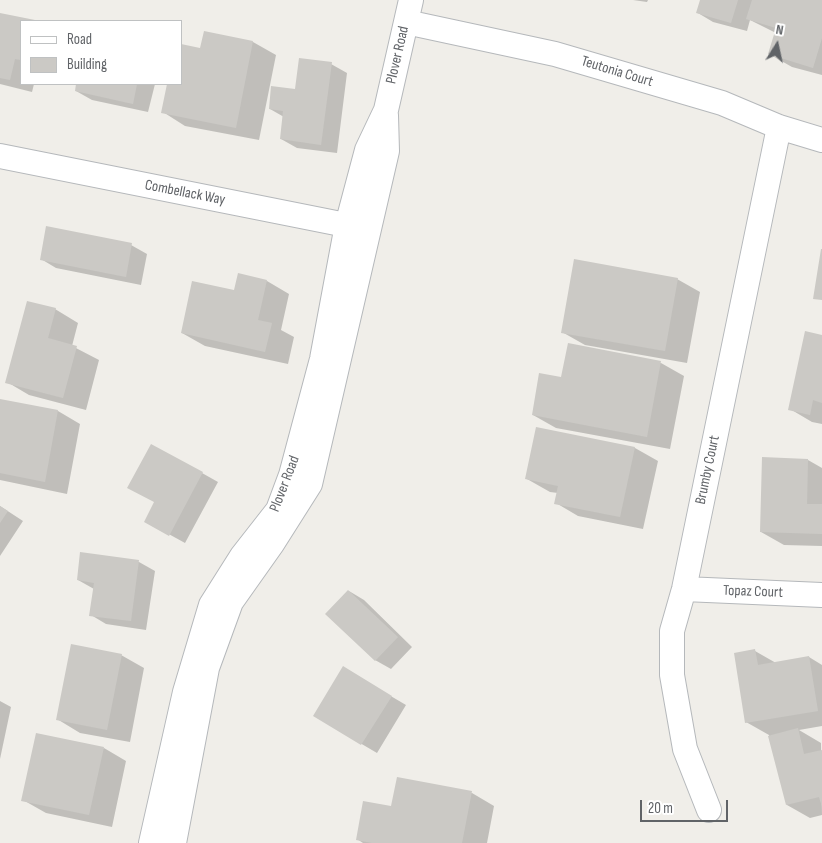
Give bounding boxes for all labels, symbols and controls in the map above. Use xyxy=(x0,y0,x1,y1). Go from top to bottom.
legend xyxy=(20,20,182,85)
north arrow xyxy=(752,20,802,70)
text: N xyxy=(775,21,785,39)
street label: Plover Road xyxy=(383,24,413,86)
text: Road xyxy=(67,30,92,49)
street label: Teutonia Court xyxy=(579,53,655,91)
text: Building xyxy=(67,55,107,74)
street label: Combellack Way xyxy=(143,176,227,210)
street label: Brumby Court xyxy=(692,434,724,506)
street label: Plover Road xyxy=(266,453,304,515)
street label: Topaz Court xyxy=(723,582,783,602)
scale bar xyxy=(642,790,730,822)
text: 20 m xyxy=(648,799,673,818)

